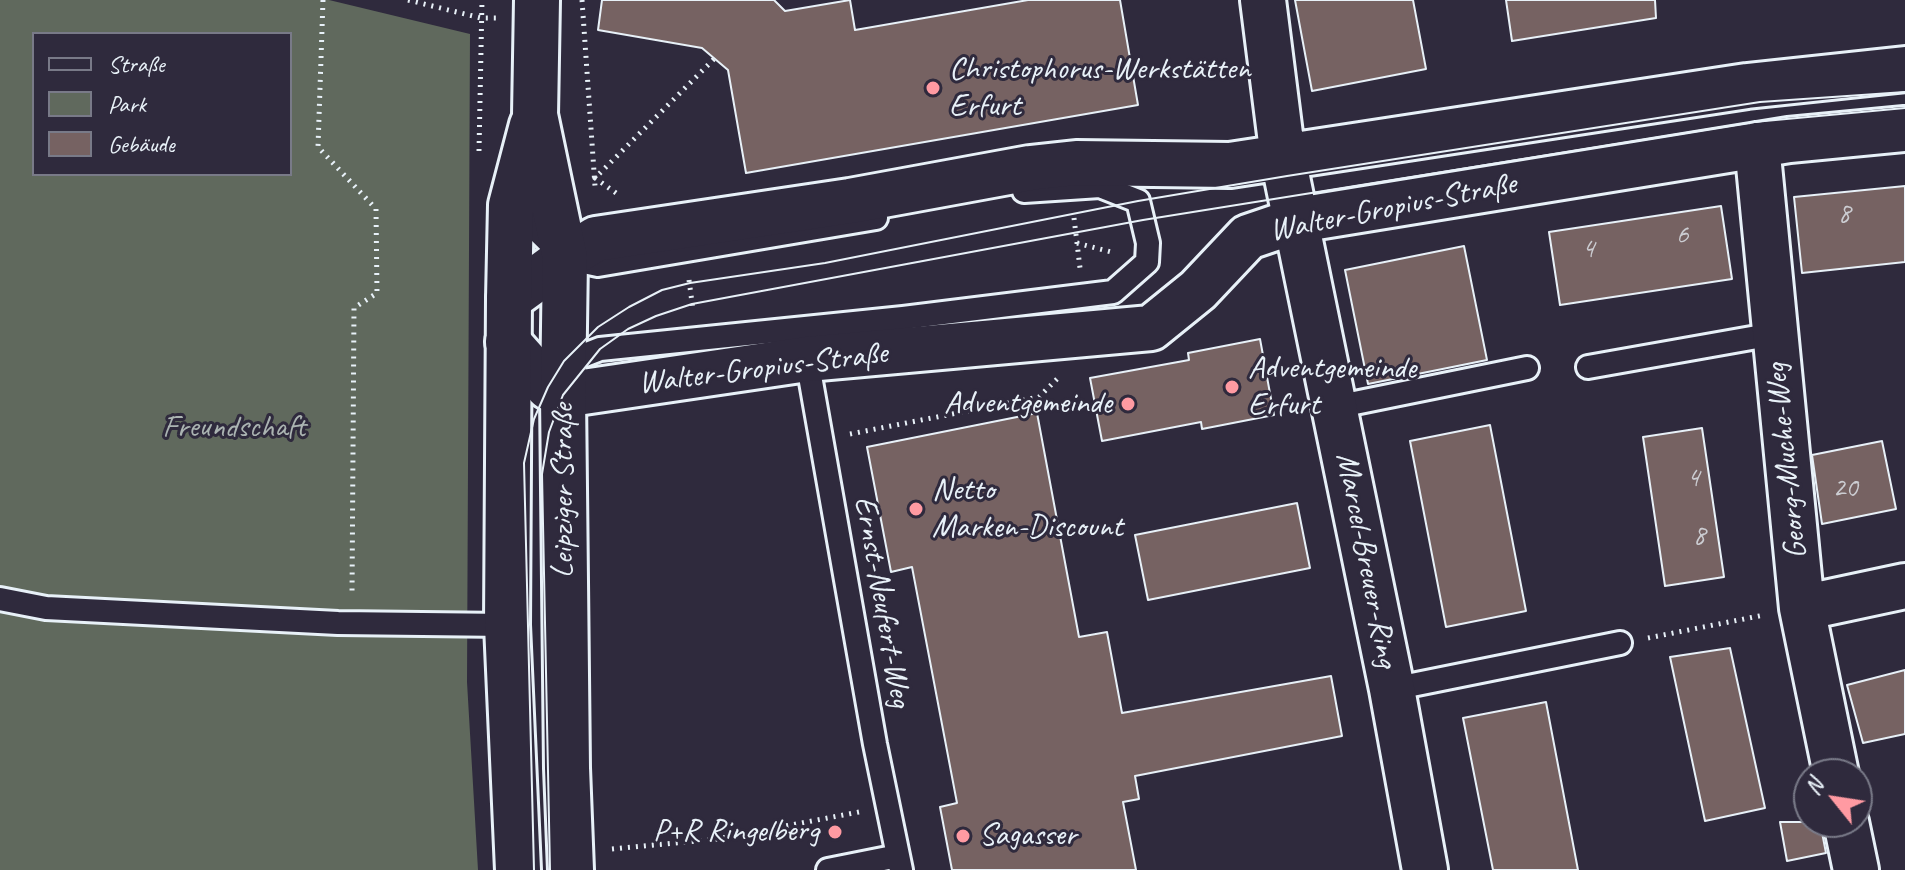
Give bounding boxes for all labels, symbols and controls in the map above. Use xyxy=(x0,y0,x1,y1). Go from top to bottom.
legend xyxy=(32,32,292,176)
text: Straße xyxy=(108,49,165,79)
place label: Christophorus-Werkstätten Erfurt xyxy=(949,51,1250,126)
marker: Christophorus-Werkstätten Erfurt xyxy=(924,79,942,97)
text: Park xyxy=(108,89,146,119)
text: Gebäude xyxy=(108,129,175,159)
street label: Walter-Gropius-Straße xyxy=(1266,165,1520,251)
house number: 8 xyxy=(1838,198,1850,232)
house number: 6 xyxy=(1676,219,1688,253)
house number: 4 xyxy=(1582,233,1594,267)
street label: Walter-Gropius-Straße xyxy=(636,335,890,403)
place label: Adventgemeinde Erfurt xyxy=(1248,350,1416,425)
street label: Georg-Muche-Weg xyxy=(1758,361,1816,561)
marker: Adventgemeinde Erfurt xyxy=(1223,378,1241,396)
place label: Adventgemeinde xyxy=(944,385,1112,423)
marker: Adventgemeinde xyxy=(1119,395,1137,413)
street label: Leipziger Straße xyxy=(545,404,583,578)
park label: Freundschaft xyxy=(162,409,306,447)
street label: Marcel-Breuer-Ring xyxy=(1326,449,1406,671)
house number: 4 xyxy=(1687,462,1699,496)
place label: Netto Marken-Discount xyxy=(932,472,1123,547)
house number: 20 xyxy=(1832,472,1858,506)
street label: Ernst-Neufert-Weg xyxy=(845,493,919,711)
marker: Netto Marken-Discount xyxy=(907,500,925,518)
house number: 8 xyxy=(1693,520,1705,554)
north arrow xyxy=(1793,758,1873,838)
text: N xyxy=(1798,774,1829,800)
place label: P+R Ringelberg xyxy=(653,813,819,851)
place label: Sagasser xyxy=(979,817,1076,855)
marker: P+R Ringelberg xyxy=(826,823,844,841)
marker: Sagasser xyxy=(954,827,972,845)

